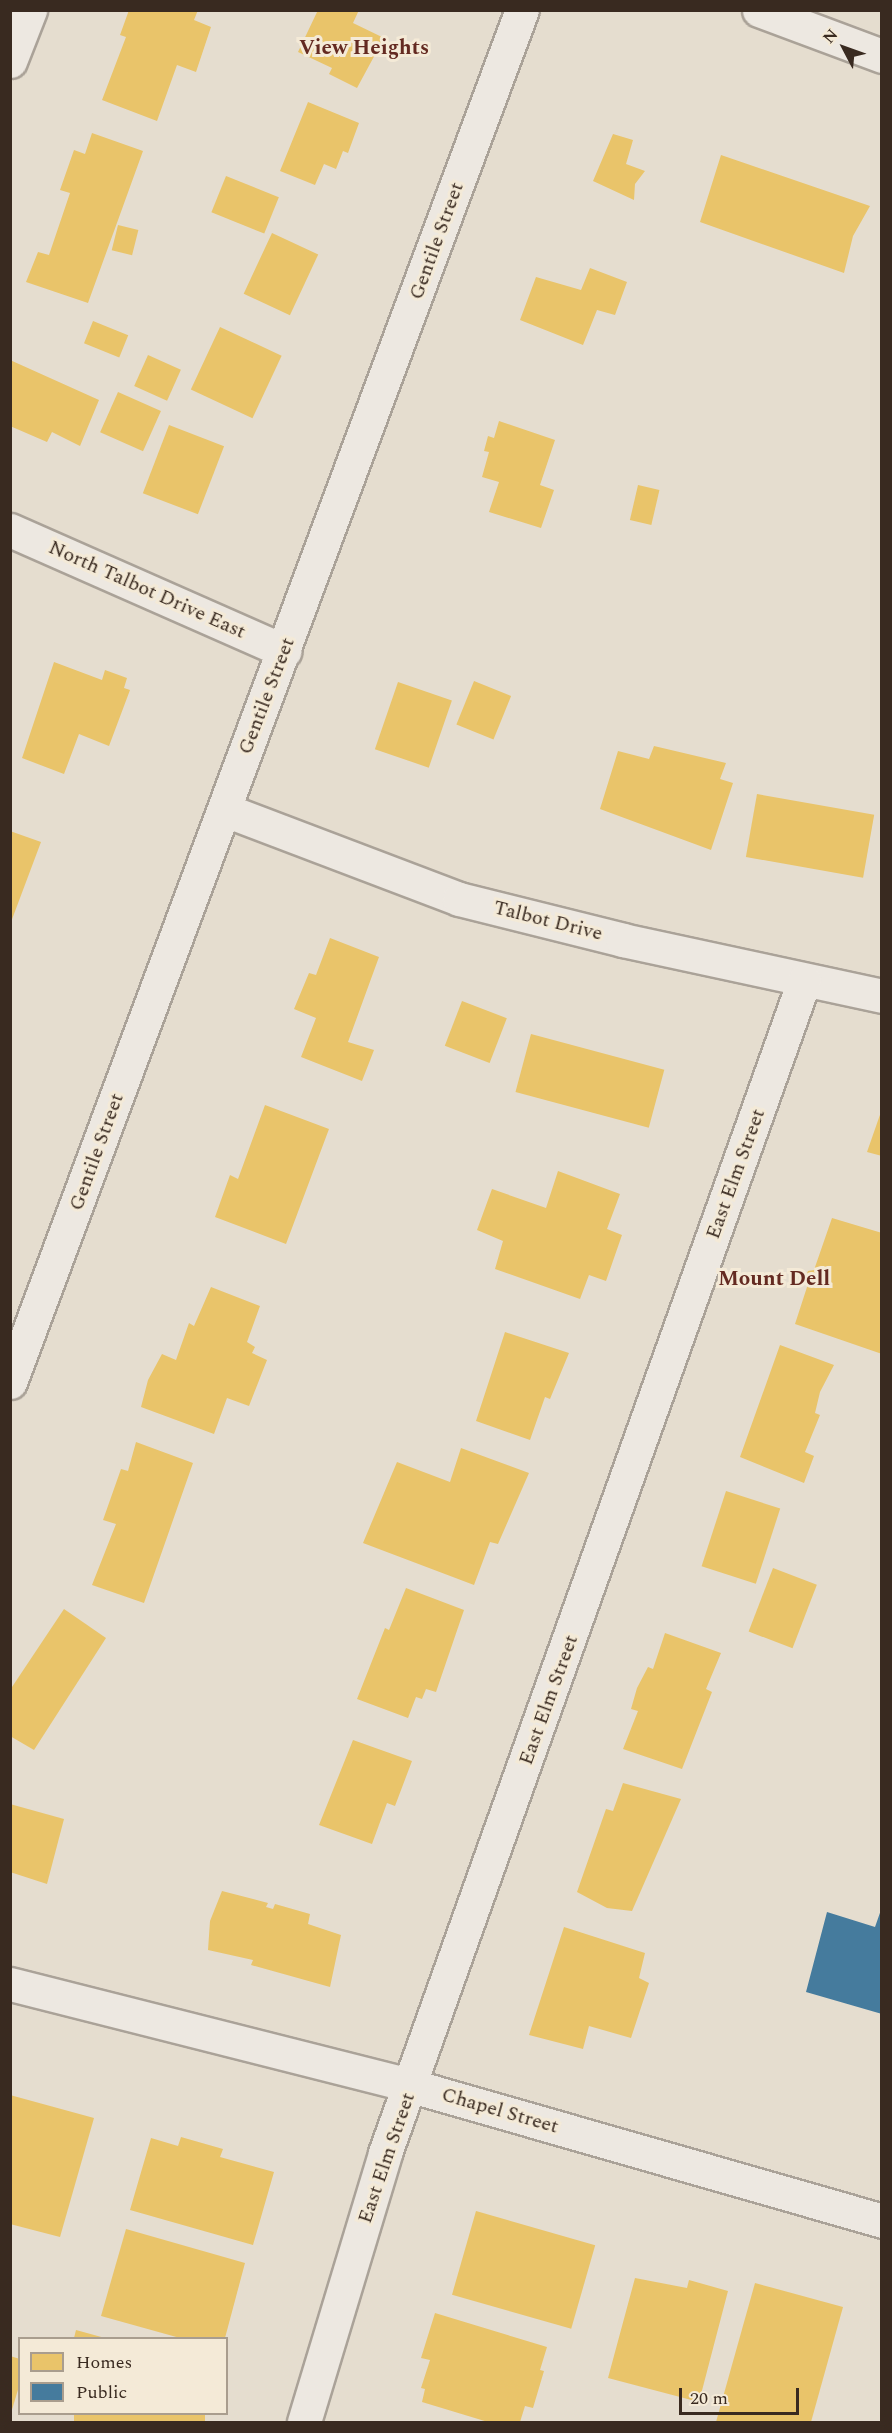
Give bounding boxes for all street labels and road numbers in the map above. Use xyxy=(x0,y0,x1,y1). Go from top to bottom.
street label: Gentile Street xyxy=(405,179,469,303)
street label: North Talbot Drive East xyxy=(45,536,249,644)
street label: Gentile Street xyxy=(234,634,300,758)
street label: Talbot Drive xyxy=(491,896,605,946)
street label: Gentile Street xyxy=(65,1090,129,1214)
street label: East Elm Street xyxy=(701,1106,771,1242)
street label: East Elm Street xyxy=(514,1632,584,1768)
street label: Chapel Street xyxy=(439,2083,561,2139)
street label: East Elm Street xyxy=(353,2089,421,2227)

